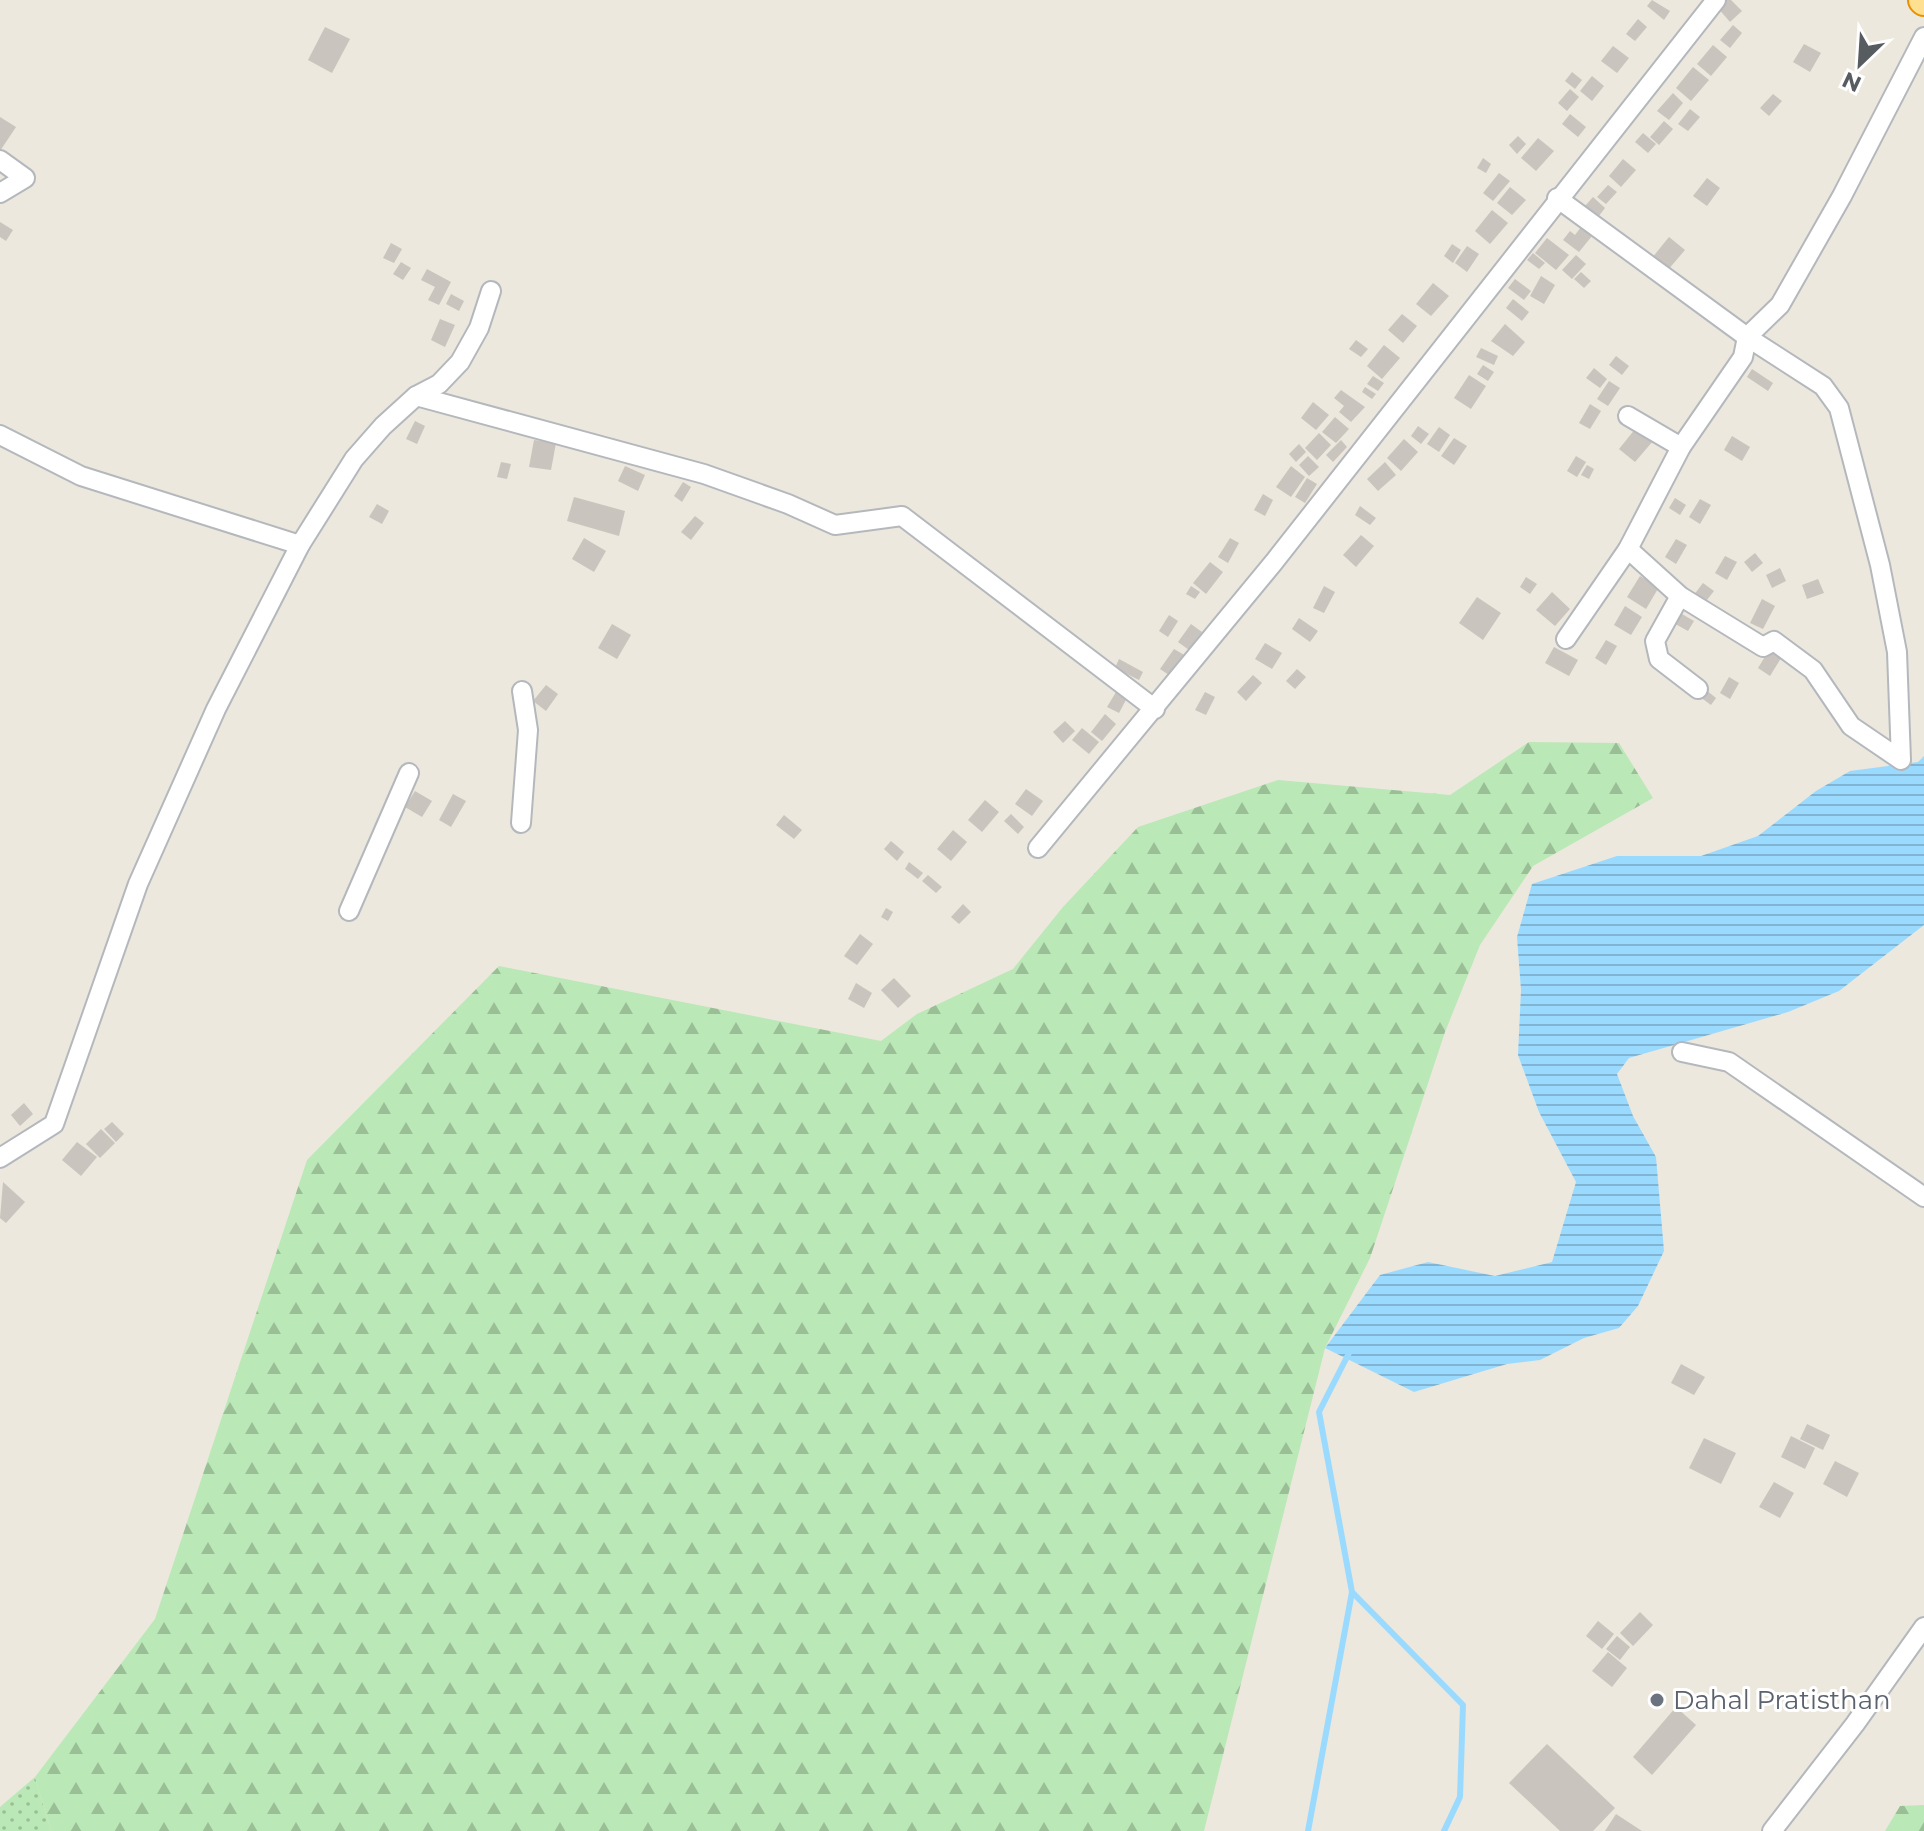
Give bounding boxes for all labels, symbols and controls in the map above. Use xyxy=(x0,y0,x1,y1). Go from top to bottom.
north arrow xyxy=(1820,24,1900,104)
text: N xyxy=(1838,66,1866,98)
place label: Dahal Pratisthan xyxy=(1673,1684,1891,1716)
marker: Dahal Pratisthan xyxy=(1648,1691,1666,1709)

